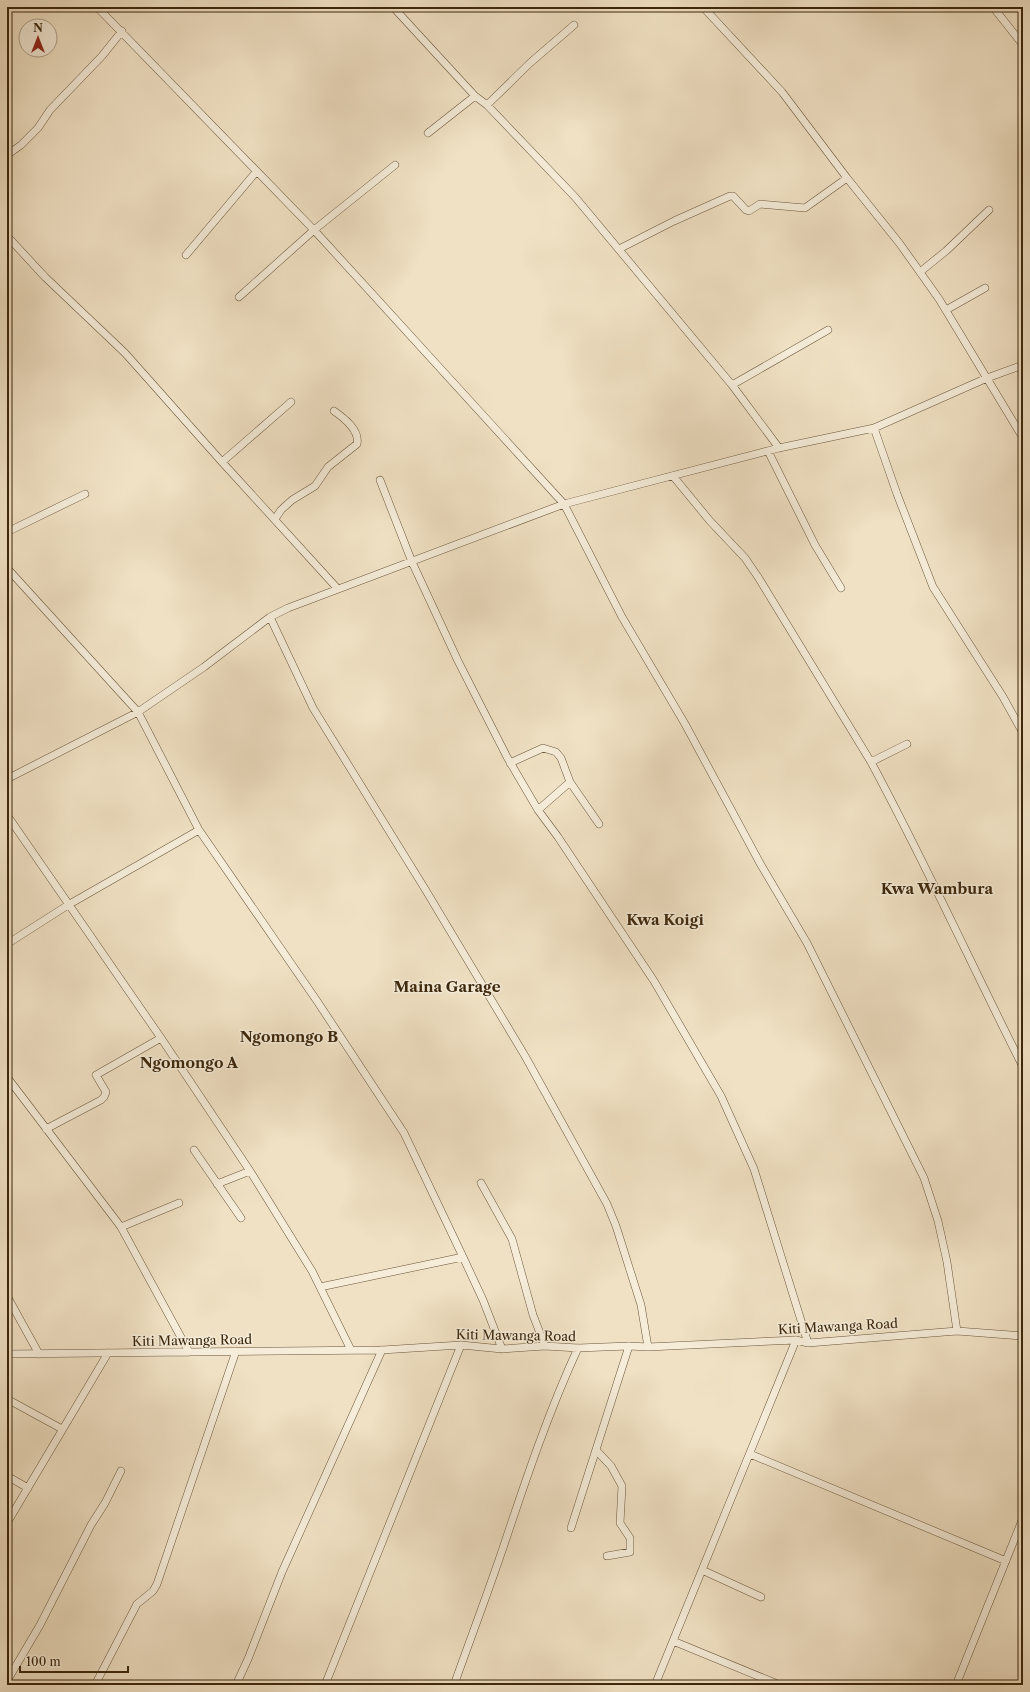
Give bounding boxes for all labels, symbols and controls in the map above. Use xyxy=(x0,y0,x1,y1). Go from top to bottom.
north arrow xyxy=(18,18,58,58)
text: N xyxy=(33,21,43,35)
district label: Kwa Wambura xyxy=(881,879,993,898)
district label: Kwa Koigi xyxy=(626,910,704,929)
district label: Maina Garage xyxy=(393,977,501,996)
district label: Ngomongo B xyxy=(240,1027,338,1046)
district label: Ngomongo A xyxy=(140,1053,239,1072)
street label: Kiti Mawanga Road xyxy=(778,1315,898,1337)
street label: Kiti Mawanga Road xyxy=(456,1326,576,1344)
street label: Kiti Mawanga Road xyxy=(132,1331,252,1349)
scale bar xyxy=(20,1648,128,1674)
text: 100 m xyxy=(26,1654,61,1669)

